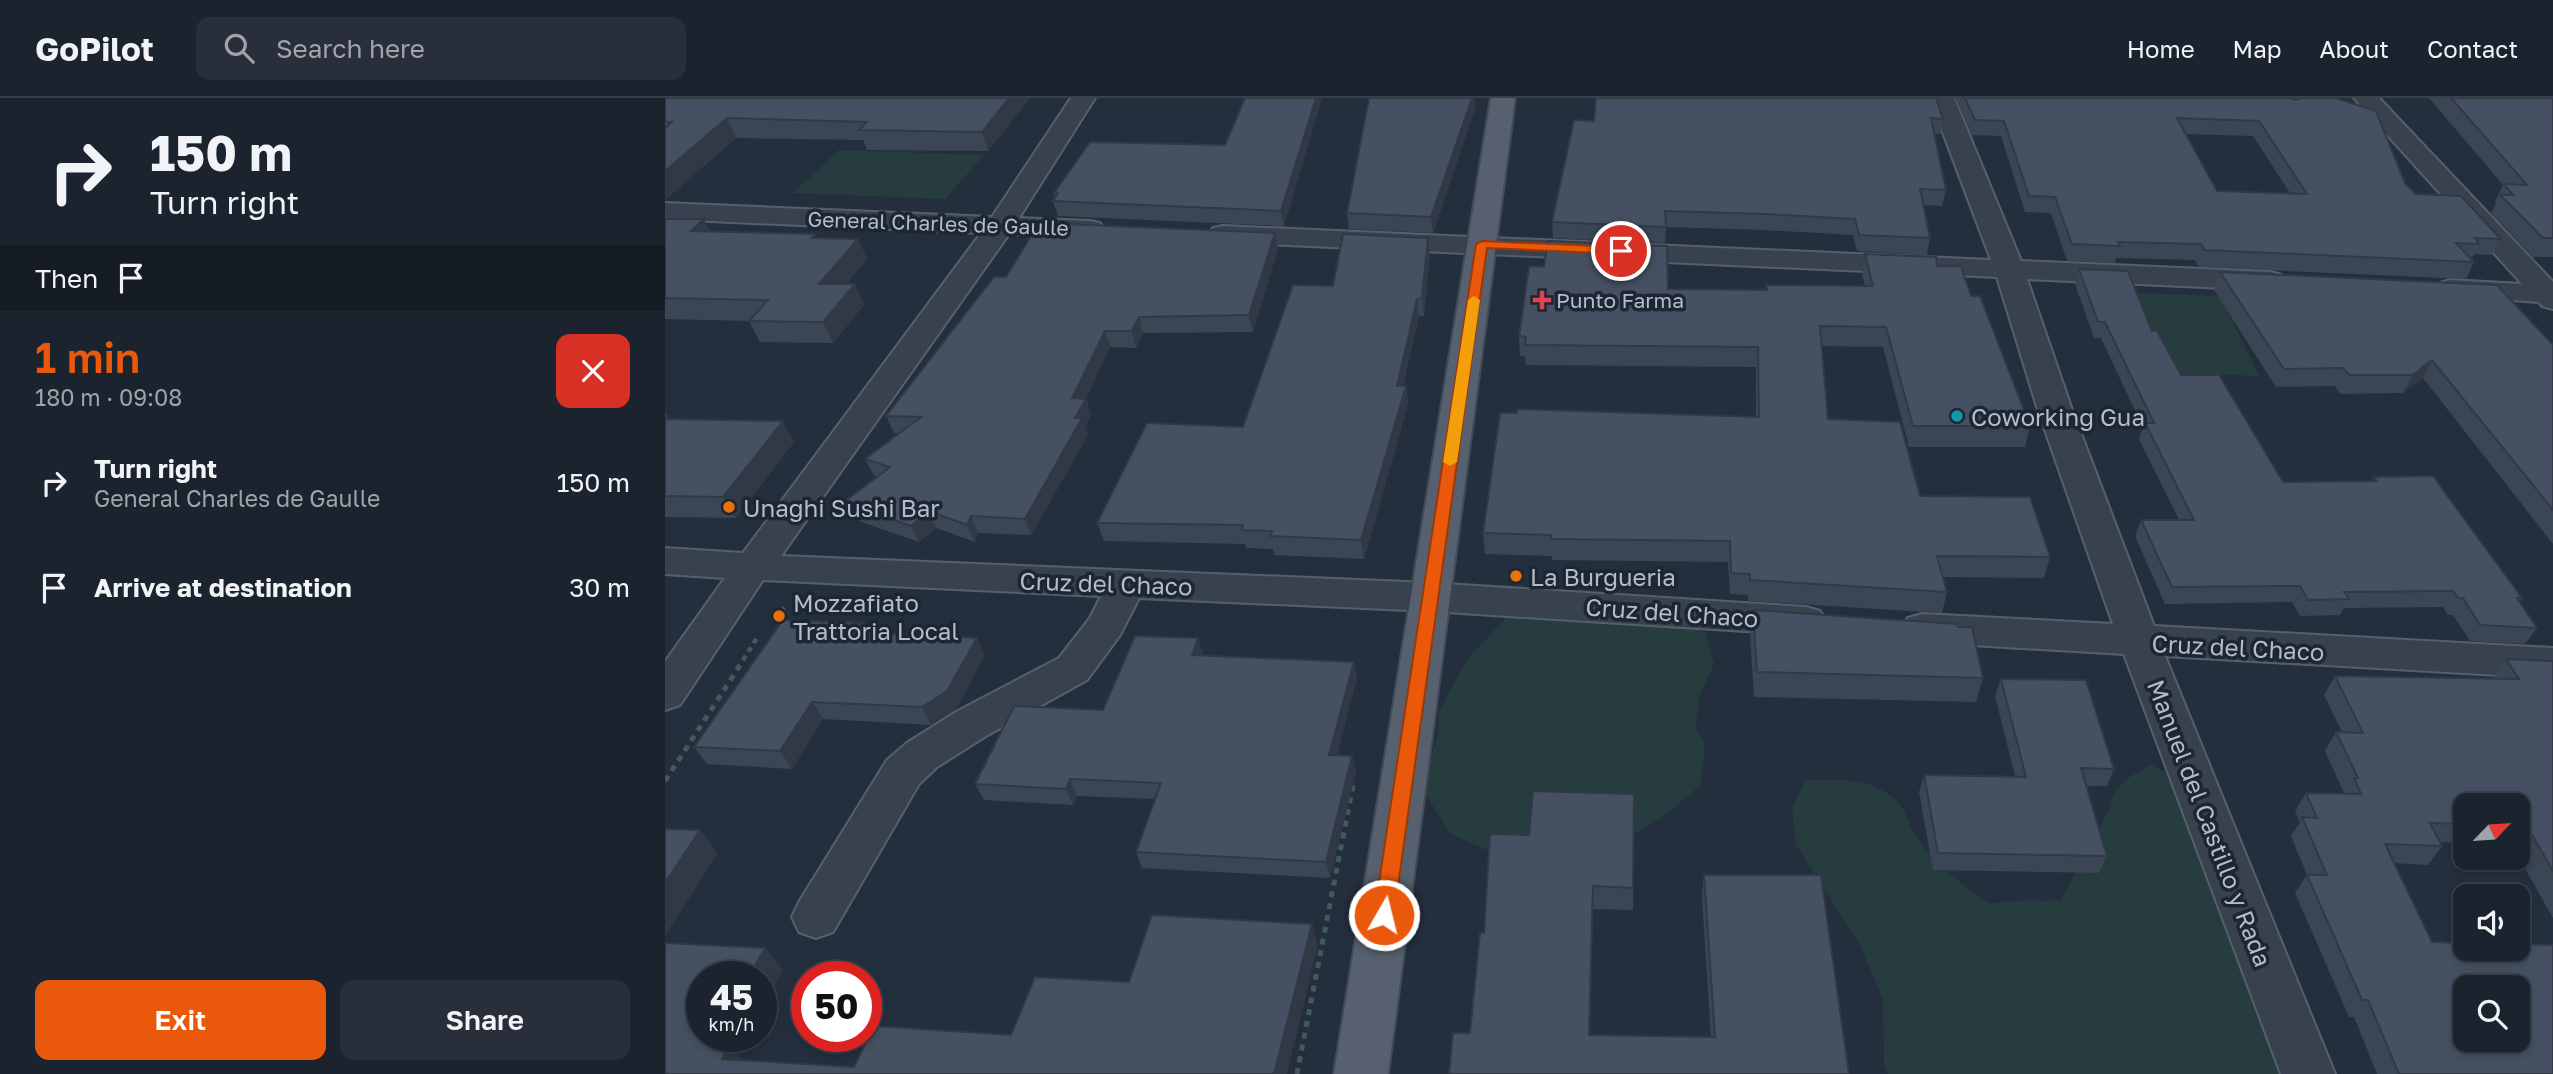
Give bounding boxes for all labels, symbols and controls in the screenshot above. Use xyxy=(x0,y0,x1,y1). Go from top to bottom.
search box xyxy=(196,17,686,80)
text: GoPilot xyxy=(35,29,154,68)
icon: search xyxy=(220,29,258,67)
text: Search here xyxy=(276,33,425,64)
text: Home xyxy=(2127,34,2195,63)
text: Map xyxy=(2233,34,2282,63)
text: About xyxy=(2320,34,2389,63)
text: Contact xyxy=(2427,34,2518,63)
text: 150 m xyxy=(150,123,292,182)
icon: right xyxy=(35,126,126,217)
text: Turn right xyxy=(150,183,299,221)
street label: General Charles de Gaulle xyxy=(807,205,1069,241)
pin xyxy=(1591,221,1651,281)
icon: arrive xyxy=(1602,232,1640,270)
icon: arrive xyxy=(112,259,150,297)
text: Then xyxy=(35,263,98,294)
place label: Punto Farma xyxy=(1556,287,1684,313)
marker: Punto Farma xyxy=(1534,292,1550,308)
text: 1 min xyxy=(35,332,140,382)
button: close xyxy=(556,334,630,408)
text: 180 m · 09:08 xyxy=(35,383,182,411)
place label: Coworking Gua xyxy=(1971,402,2145,431)
marker: Coworking Gua xyxy=(1949,408,1965,424)
text: Turn right xyxy=(94,453,217,484)
icon: right xyxy=(35,464,73,502)
text: 150 m xyxy=(557,467,630,498)
text: General Charles de Gaulle xyxy=(94,484,380,512)
place label: Unaghi Sushi Bar xyxy=(743,493,940,522)
marker: Unaghi Sushi Bar xyxy=(721,499,737,515)
place label: La Burgueria xyxy=(1530,562,1676,591)
street label: Cruz del Chaco xyxy=(1019,565,1193,601)
marker: La Burgueria xyxy=(1508,568,1524,584)
icon: arrive xyxy=(35,569,73,607)
text: Arrive at destination xyxy=(94,572,352,603)
text: 30 m xyxy=(569,572,630,603)
place label: Mozzafiato Trattoria Local xyxy=(793,588,959,645)
street label: Cruz del Chaco xyxy=(1585,592,1759,632)
marker: Mozzafiato Trattoria Local xyxy=(771,608,787,624)
street label: Cruz del Chaco xyxy=(2151,628,2325,666)
street label: Manuel del Castillo y Rada xyxy=(2142,675,2278,971)
north arrow xyxy=(2453,793,2531,870)
map controls xyxy=(2453,793,2530,1052)
position arrow xyxy=(1347,878,1421,952)
button: sound xyxy=(2453,884,2530,961)
speed limit sign: 50 xyxy=(791,961,882,1052)
button: search xyxy=(2453,975,2530,1052)
text: 45 xyxy=(710,976,753,1018)
button: Exit xyxy=(35,980,326,1060)
button: Share xyxy=(340,980,630,1060)
text: km/h xyxy=(709,1013,754,1035)

